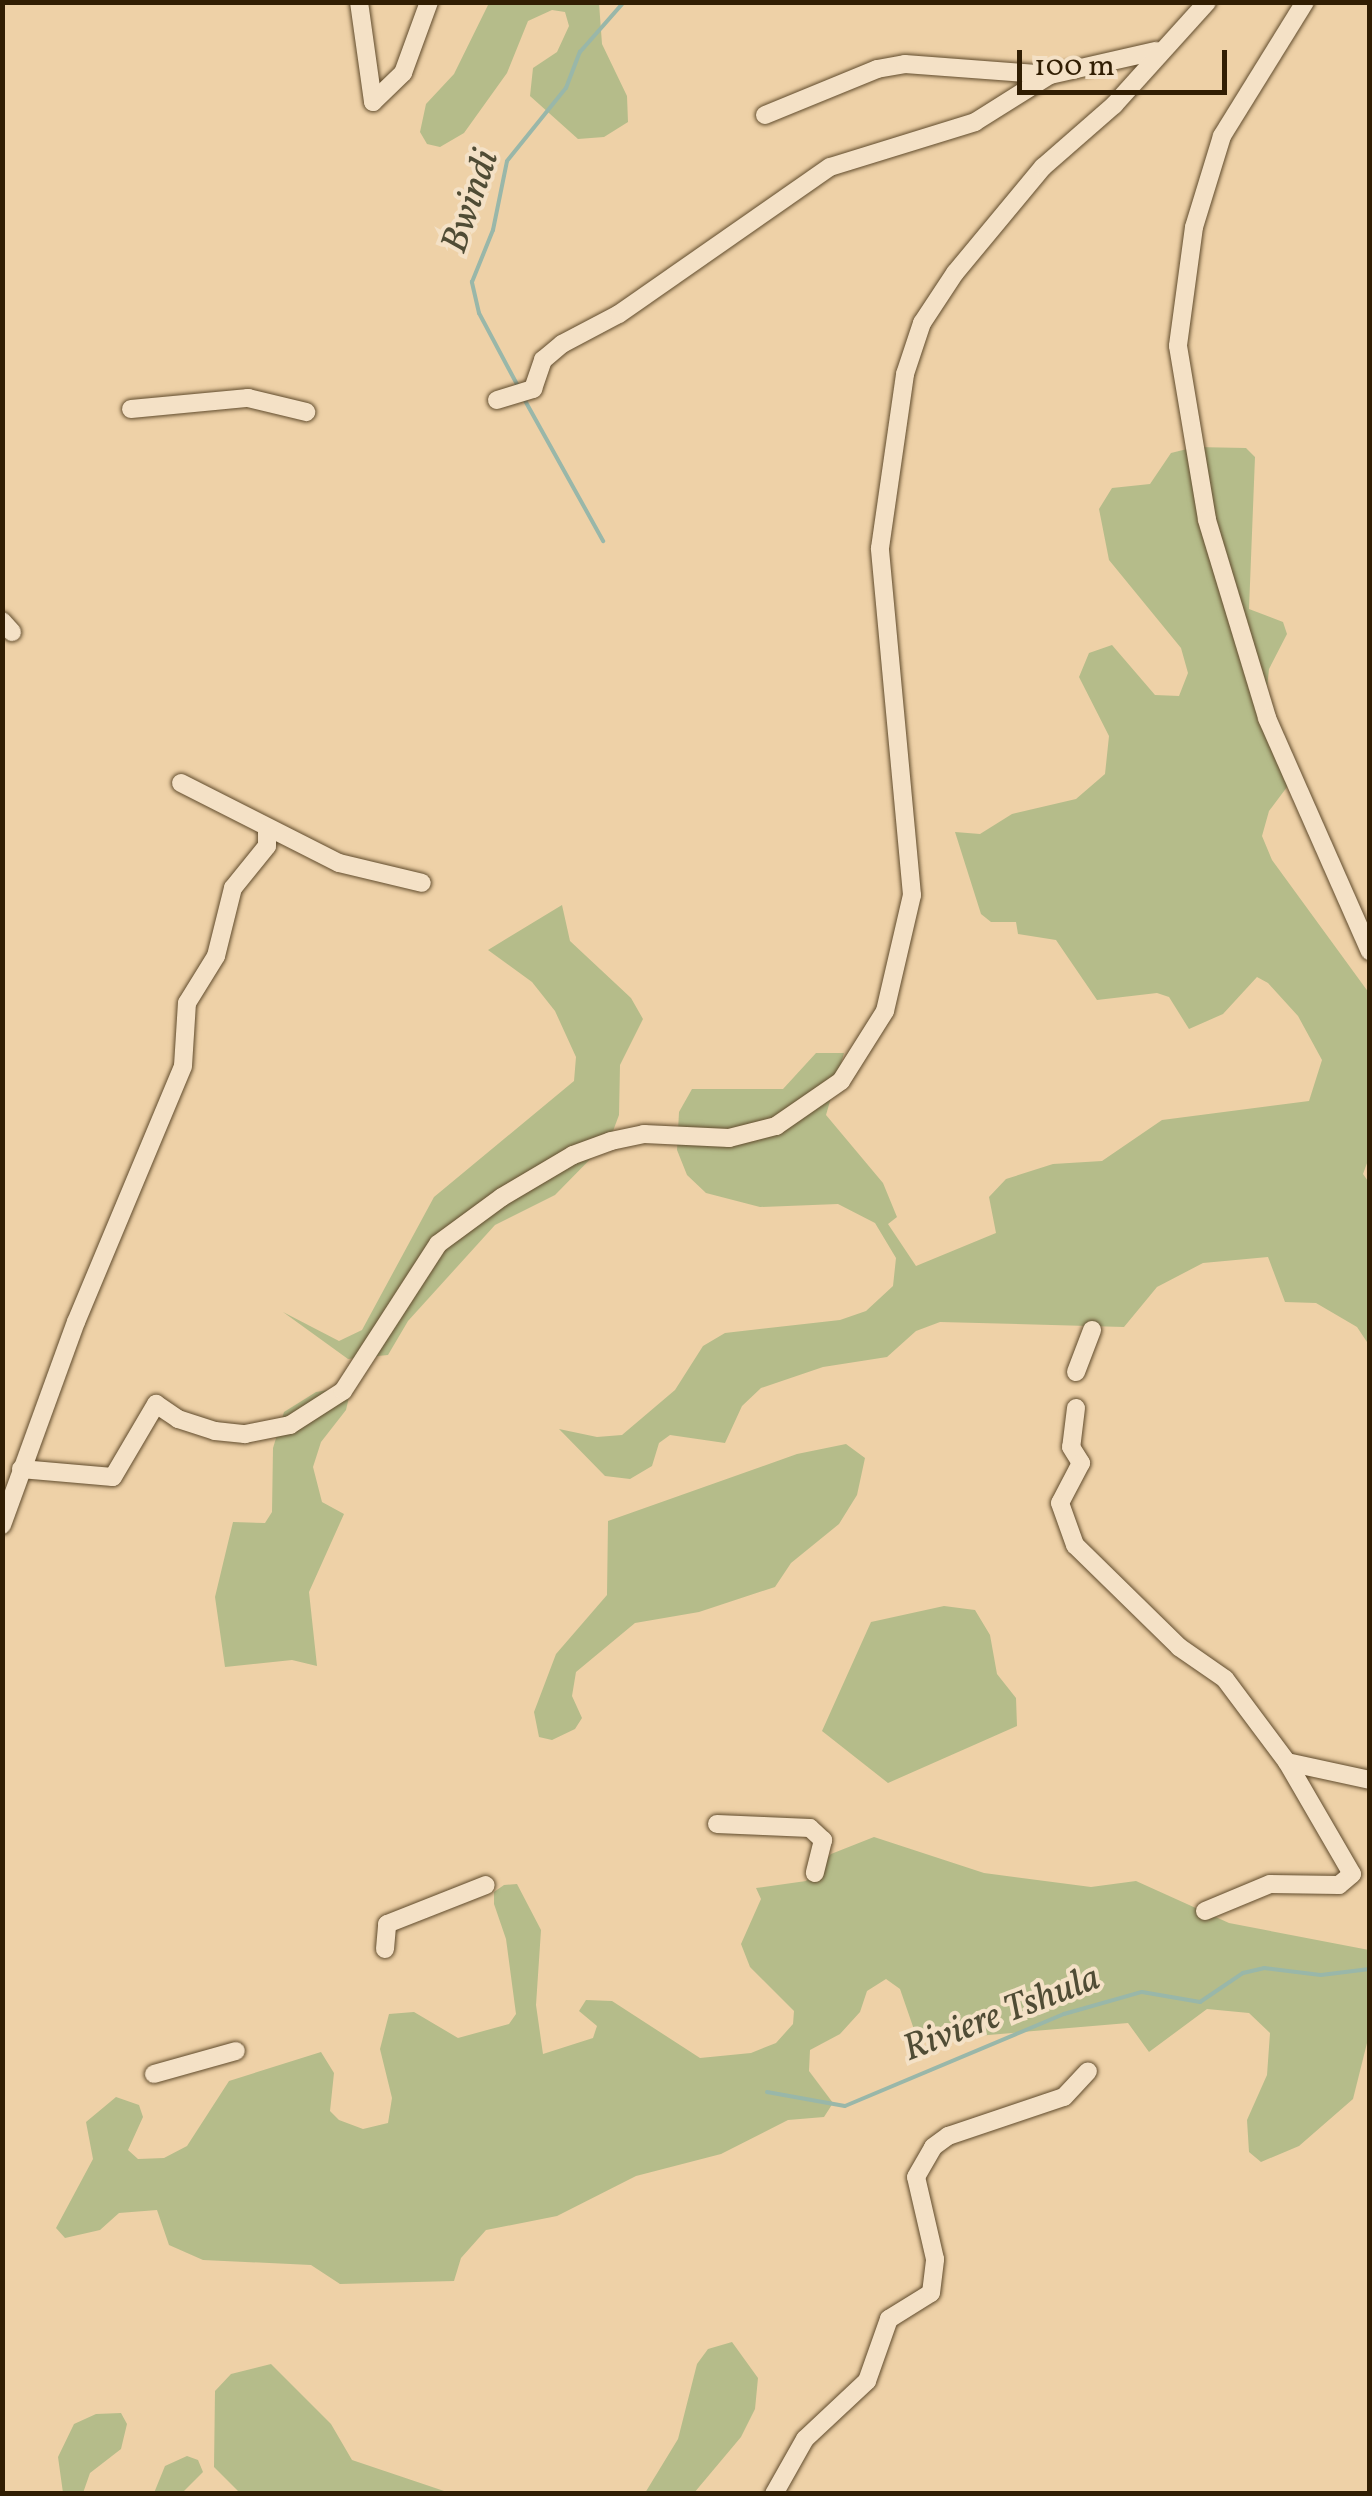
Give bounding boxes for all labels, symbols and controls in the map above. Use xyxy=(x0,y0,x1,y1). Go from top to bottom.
scale bar xyxy=(1022,30,1232,92)
text: 100 m xyxy=(1034,46,1115,88)
water label: Bwindi xyxy=(433,144,511,260)
water label: Riviere Tshula xyxy=(897,1957,1107,2073)

